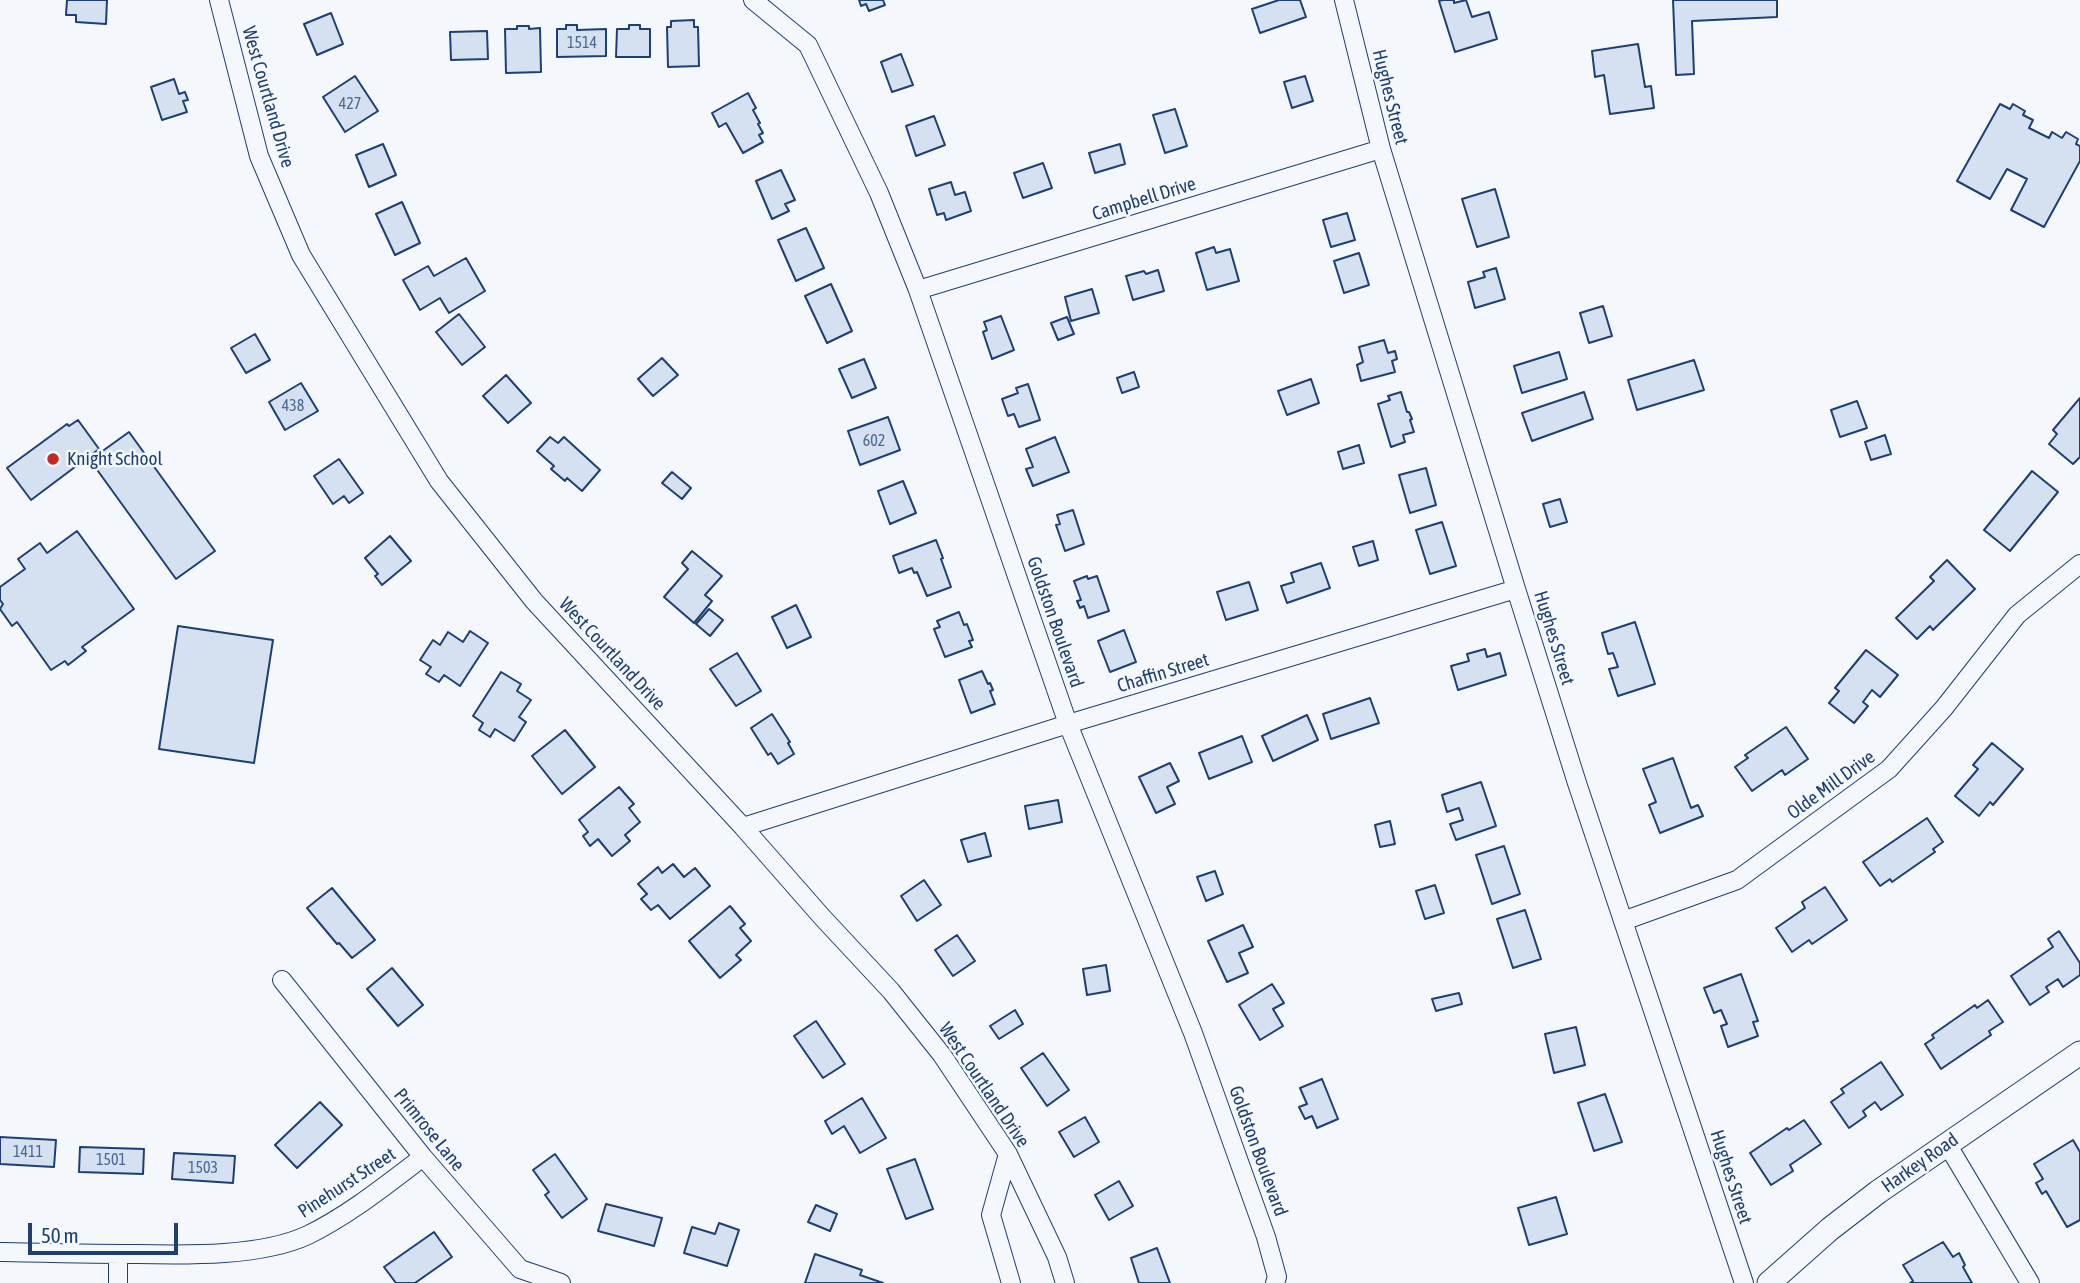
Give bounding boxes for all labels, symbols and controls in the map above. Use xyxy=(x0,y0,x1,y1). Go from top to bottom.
street label: West Courtland Drive xyxy=(237,24,299,170)
house number: 1514 xyxy=(567,33,597,53)
street label: Hughes Street xyxy=(1367,47,1413,147)
house number: 427 xyxy=(339,94,361,114)
street label: Campbell Drive xyxy=(1089,172,1199,226)
house number: 438 xyxy=(282,396,304,416)
house number: 602 xyxy=(863,431,885,451)
place label: Knight School xyxy=(67,448,162,470)
marker: Knight School xyxy=(45,451,61,467)
street label: Goldston Boulevard xyxy=(1022,553,1088,691)
street label: Hughes Street xyxy=(1529,588,1579,688)
street label: West Courtland Drive xyxy=(554,593,670,715)
street label: Chaffin Street xyxy=(1114,648,1212,698)
street label: Olde Mill Drive xyxy=(1783,746,1879,824)
street label: West Courtland Drive xyxy=(934,1018,1034,1152)
street label: Goldston Boulevard xyxy=(1224,1083,1292,1219)
street label: Primrose Lane xyxy=(389,1084,469,1176)
street label: Hughes Street xyxy=(1705,1127,1757,1227)
street label: Harkey Road xyxy=(1877,1128,1963,1198)
house number: 1411 xyxy=(13,1142,43,1162)
street label: Pinehurst Street xyxy=(294,1143,400,1223)
house number: 1501 xyxy=(96,1150,126,1170)
house number: 1503 xyxy=(188,1158,218,1178)
scale bar xyxy=(32,1210,182,1254)
text: 50 m xyxy=(41,1223,79,1247)

